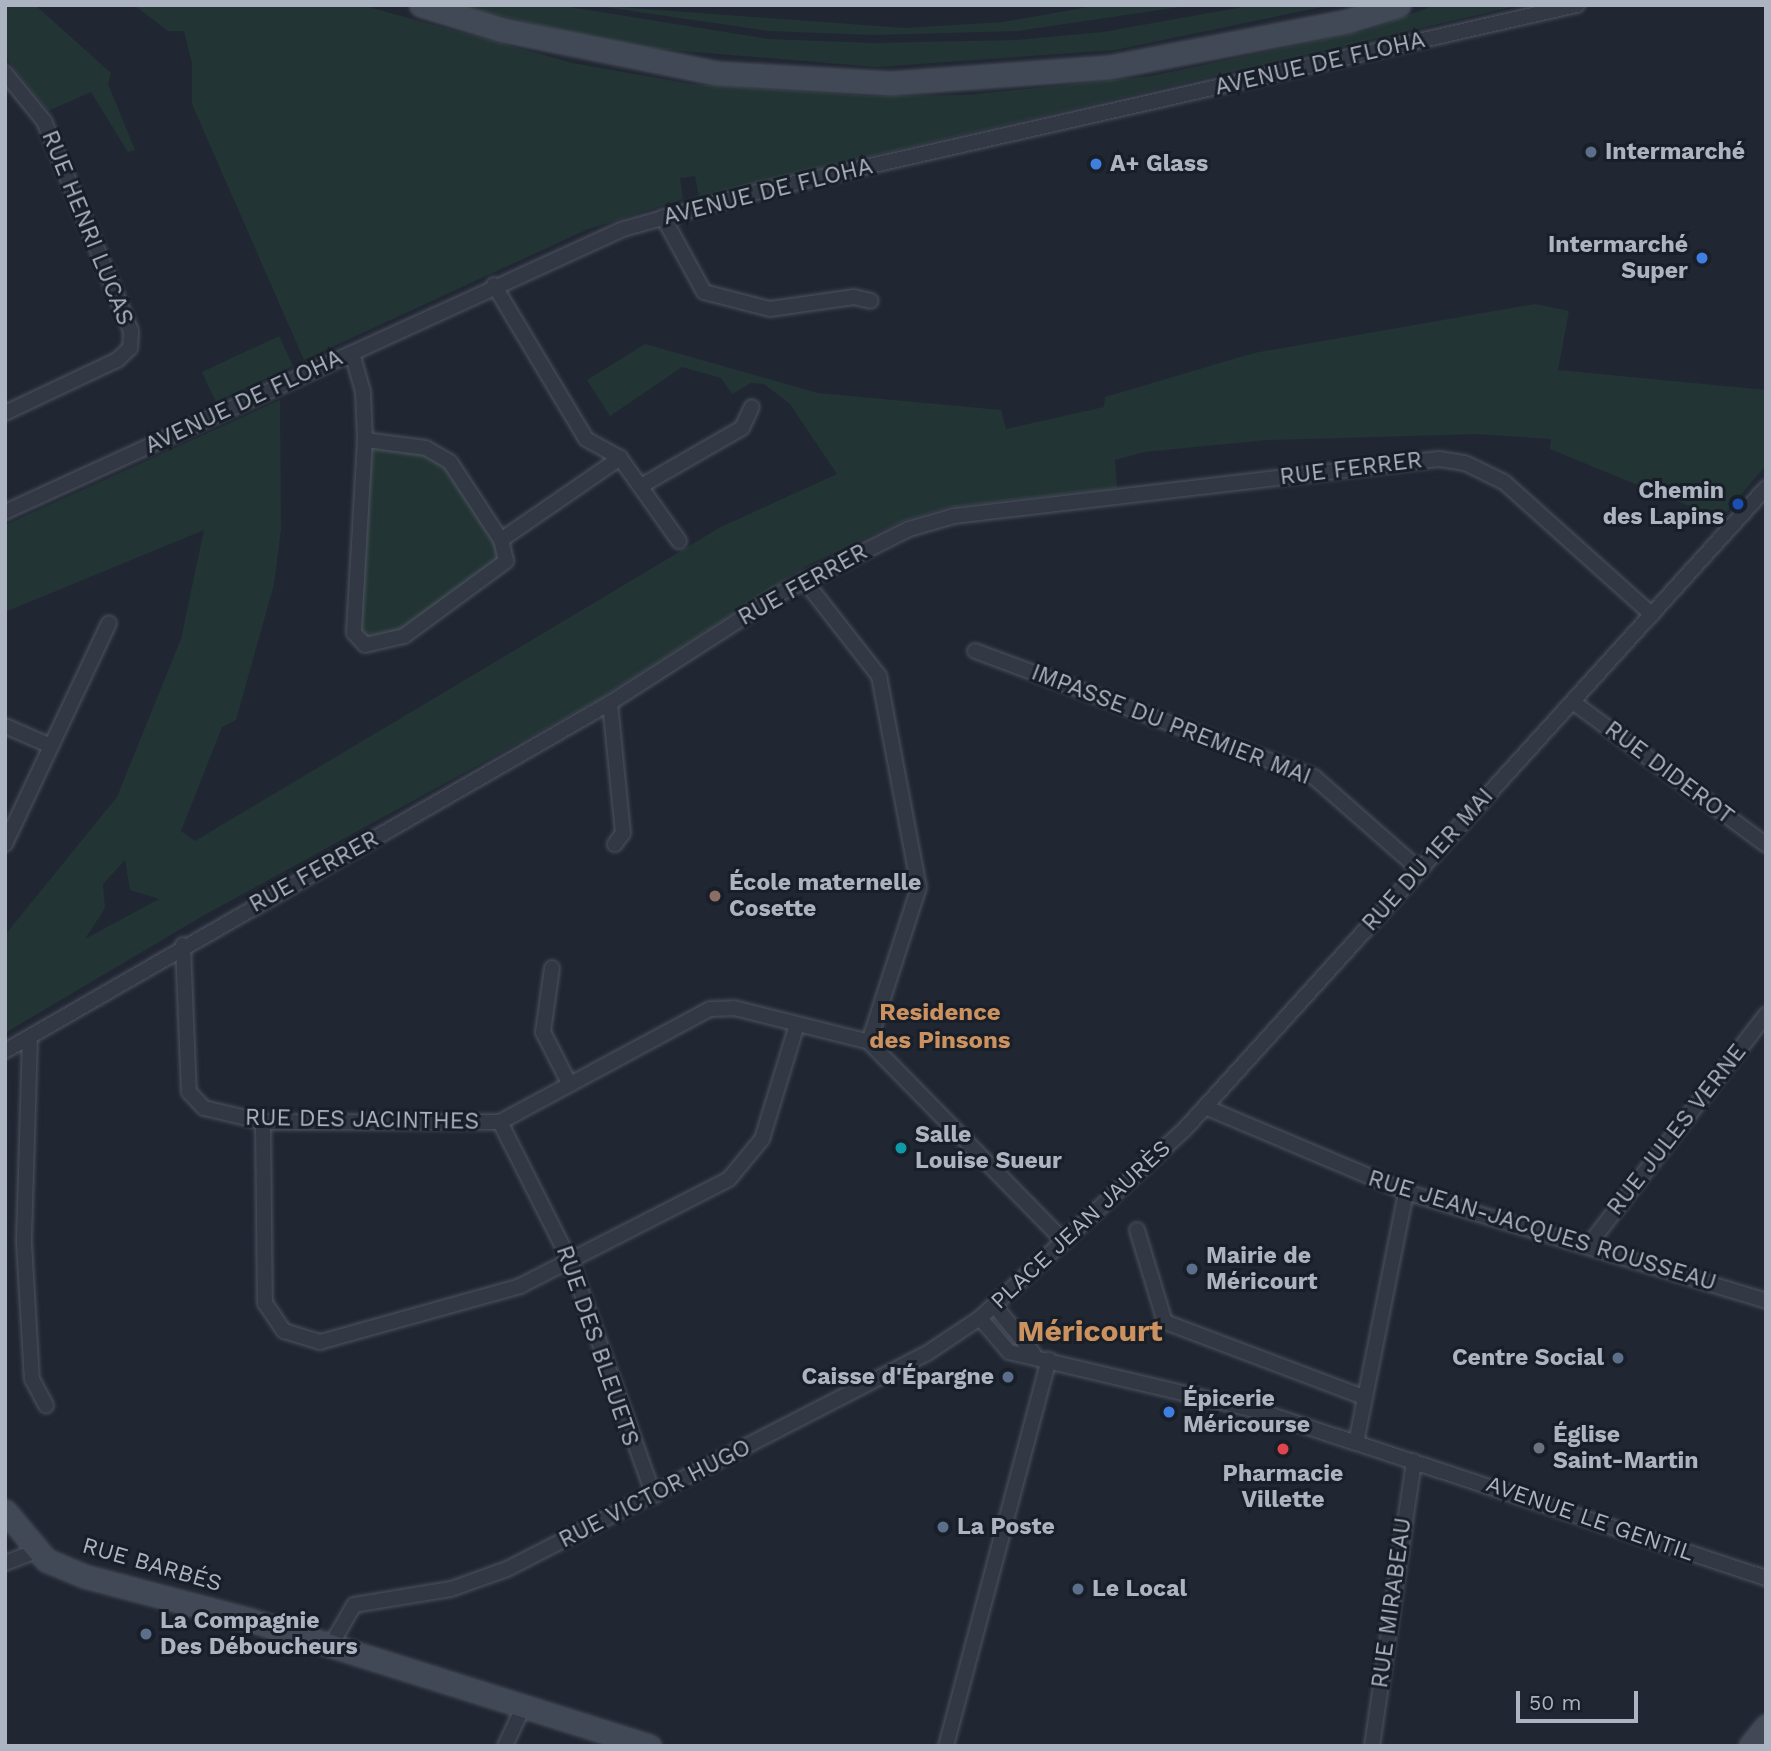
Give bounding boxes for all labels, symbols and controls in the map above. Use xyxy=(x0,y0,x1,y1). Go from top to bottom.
street label: AVENUE DE FLOHA xyxy=(1212,26,1428,102)
street label: RUE HENRI LUCAS xyxy=(35,127,139,329)
place label: Intermarché xyxy=(1605,138,1745,166)
marker: Intermarché xyxy=(1583,144,1599,160)
place label: A+ Glass xyxy=(1110,150,1208,178)
street label: AVENUE DE FLOHA xyxy=(661,153,875,231)
marker: A+ Glass xyxy=(1088,156,1104,172)
place label: Intermarché Super xyxy=(1548,231,1688,285)
marker: Intermarché Super xyxy=(1694,250,1710,266)
street label: AVENUE DE FLOHA xyxy=(141,344,347,460)
street label: RUE FERRER xyxy=(1278,447,1424,491)
place label: Chemin des Lapins xyxy=(1603,477,1724,531)
marker: Chemin des Lapins xyxy=(1730,496,1746,512)
street label: RUE FERRER xyxy=(734,538,872,632)
street label: IMPASSE DU PREMIER MAI xyxy=(1027,659,1315,791)
street label: RUE DIDEROT xyxy=(1599,715,1739,831)
street label: RUE DU 1ER MAI xyxy=(1356,783,1500,937)
street label: RUE FERRER xyxy=(245,825,383,919)
place label: École maternelle Cosette xyxy=(729,869,921,923)
marker: École maternelle Cosette xyxy=(707,888,723,904)
district label: Residence des Pinsons xyxy=(869,999,1011,1055)
street label: RUE JULES VERNE xyxy=(1601,1038,1753,1222)
street label: RUE DES JACINTHES xyxy=(244,1104,480,1136)
place label: Salle Louise Sueur xyxy=(915,1121,1062,1175)
street label: PLACE JEAN JAURÈS xyxy=(985,1134,1177,1316)
marker: Salle Louise Sueur xyxy=(893,1140,909,1156)
street label: RUE JEAN-JACQUES ROUSSEAU xyxy=(1364,1165,1720,1297)
street label: RUE DES BLEUETS xyxy=(550,1242,644,1450)
place label: Mairie de Méricourt xyxy=(1206,1242,1317,1296)
marker: Mairie de Méricourt xyxy=(1184,1261,1200,1277)
district label: Méricourt xyxy=(1017,1313,1163,1349)
place label: Centre Social xyxy=(1452,1344,1604,1372)
marker: Centre Social xyxy=(1610,1350,1626,1366)
place label: Caisse d'Épargne xyxy=(802,1363,994,1391)
marker: Caisse d'Épargne xyxy=(1000,1369,1016,1385)
place label: Épicerie Méricourse xyxy=(1183,1385,1310,1439)
marker: Épicerie Méricourse xyxy=(1161,1404,1177,1420)
place label: Église Saint-Martin xyxy=(1553,1421,1698,1475)
street label: RUE VICTOR HUGO xyxy=(554,1434,756,1554)
marker: Église Saint-Martin xyxy=(1531,1440,1547,1456)
marker: Pharmacie Villette xyxy=(1275,1441,1291,1457)
place label: Pharmacie Villette xyxy=(1223,1460,1343,1514)
street label: AVENUE LE GENTIL xyxy=(1482,1470,1698,1568)
place label: La Poste xyxy=(957,1513,1055,1541)
street label: RUE MIRABEAU xyxy=(1366,1516,1418,1690)
marker: La Poste xyxy=(935,1519,951,1535)
street label: RUE BARBÉS xyxy=(79,1532,225,1598)
place label: Le Local xyxy=(1092,1575,1187,1603)
marker: Le Local xyxy=(1070,1581,1086,1597)
place label: La Compagnie Des Déboucheurs xyxy=(160,1607,358,1661)
marker: La Compagnie Des Déboucheurs xyxy=(138,1626,154,1642)
scale bar xyxy=(1519,1678,1642,1722)
text: 50 m xyxy=(1529,1690,1581,1715)

